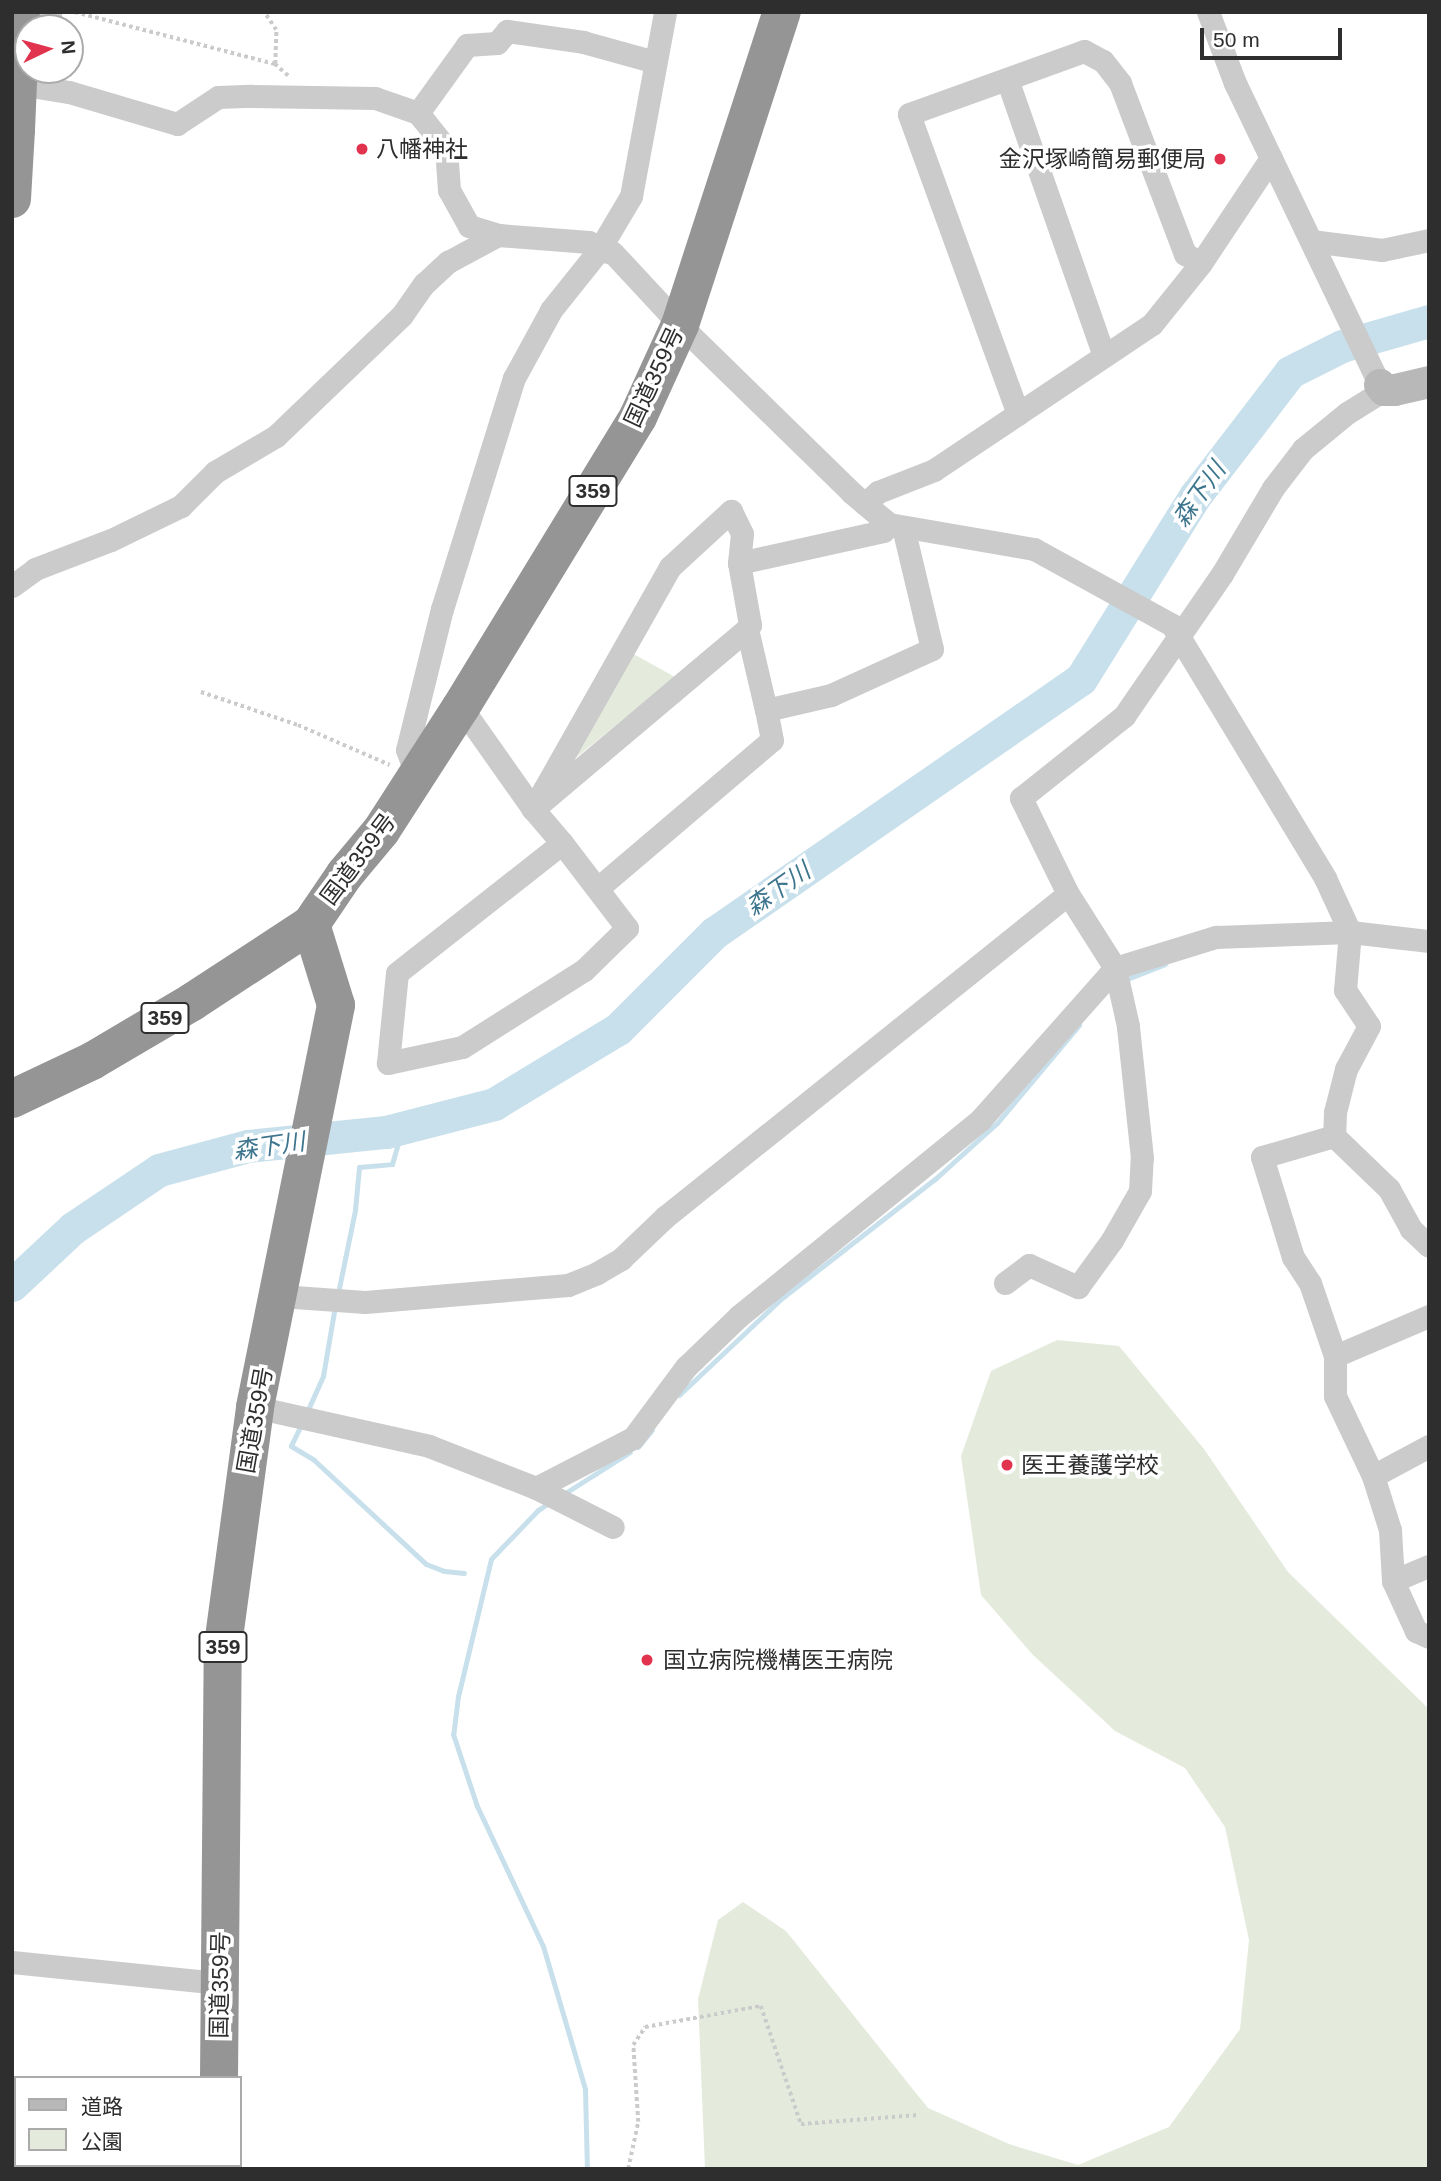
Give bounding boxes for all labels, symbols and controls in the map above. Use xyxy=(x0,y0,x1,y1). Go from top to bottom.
north arrow xyxy=(14,14,84,84)
scale bar xyxy=(1203,14,1345,58)
text: 50 m xyxy=(1213,28,1260,51)
text: N xyxy=(57,40,79,55)
place label: 八幡神社 xyxy=(376,135,468,163)
marker: 八幡神社 xyxy=(354,141,370,157)
place label: 金沢塚崎簡易郵便局 xyxy=(999,145,1206,173)
marker: 金沢塚崎簡易郵便局 xyxy=(1212,151,1228,167)
street label: 国道359号 xyxy=(619,323,689,431)
water label: 森下川 xyxy=(1167,456,1231,532)
road number: 359 xyxy=(567,474,619,508)
street label: 国道359号 xyxy=(315,808,401,910)
water label: 森下川 xyxy=(740,857,816,921)
road number: 359 xyxy=(139,1000,191,1036)
water label: 森下川 xyxy=(231,1127,307,1165)
street label: 国道359号 xyxy=(232,1365,278,1475)
place label: 医王養護学校 xyxy=(1021,1451,1159,1479)
marker: 医王養護学校 xyxy=(999,1457,1015,1473)
road number: 359 xyxy=(197,1630,249,1664)
place label: 国立病院機構医王病院 xyxy=(663,1646,893,1674)
marker: 国立病院機構医王病院 xyxy=(637,1650,657,1670)
street label: 国道359号 xyxy=(205,1931,235,2039)
legend xyxy=(14,2076,242,2167)
text: 道路 xyxy=(81,2095,123,2118)
text: 公園 xyxy=(81,2130,123,2153)

